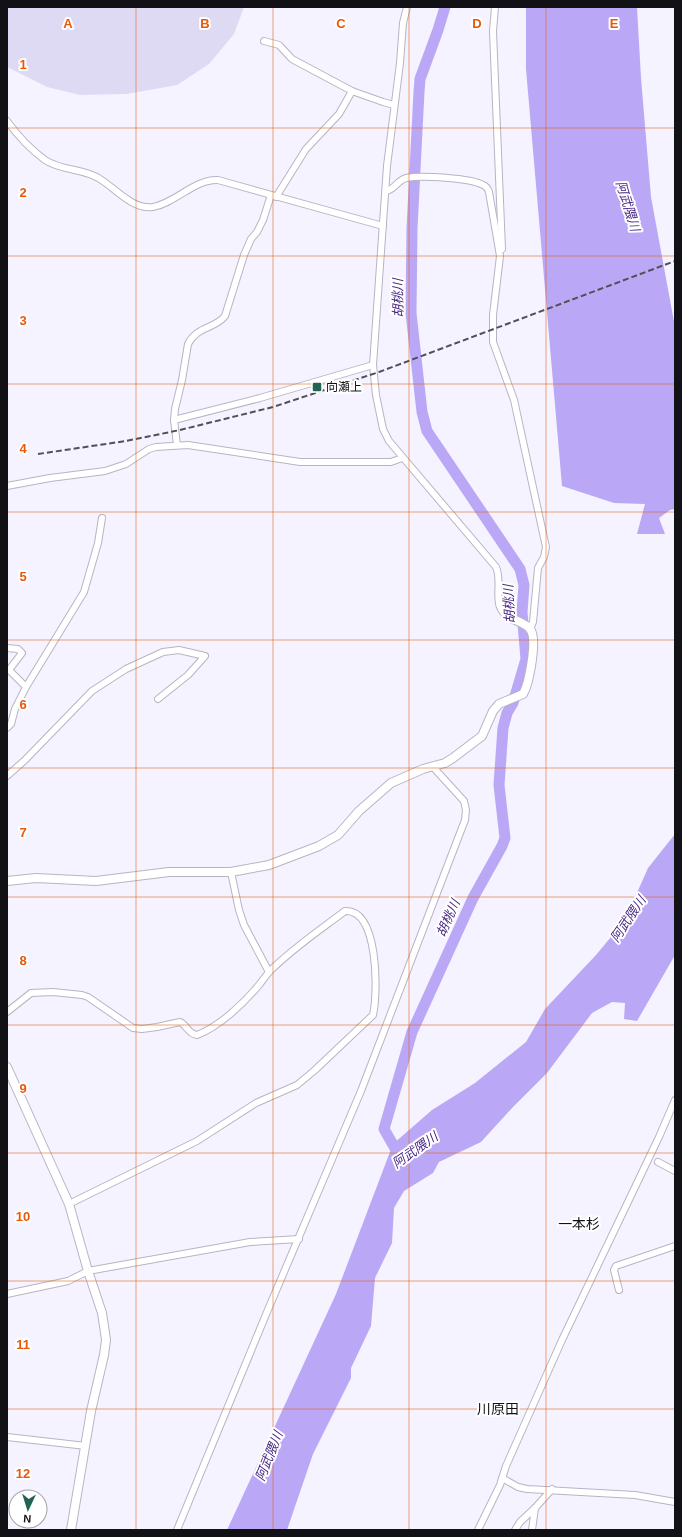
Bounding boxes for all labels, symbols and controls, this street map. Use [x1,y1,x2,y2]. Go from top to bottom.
text: A [63,16,73,31]
text: B [200,16,210,31]
text: C [336,16,346,31]
text: D [472,16,482,31]
text: E [610,16,619,31]
text: 1 [19,57,27,72]
water label: 阿武隈川 [613,179,643,235]
text: 2 [19,185,27,200]
water label: 胡桃川 [390,276,406,318]
text: 3 [19,313,27,328]
place label: 向瀬上 [326,380,362,394]
marker: 向瀬上 [311,381,323,393]
text: 4 [19,441,27,456]
text: 5 [19,569,27,584]
water label: 胡桃川 [500,582,518,624]
text: 6 [19,697,27,712]
text: 7 [19,825,27,840]
water label: 阿武隈川 [607,892,650,945]
water label: 胡桃川 [433,895,464,939]
text: 8 [19,953,27,968]
text: 9 [19,1081,27,1096]
water label: 阿武隈川 [389,1128,442,1171]
text: 10 [16,1209,30,1224]
district label: 一本杉 [558,1216,600,1232]
text: 11 [16,1337,30,1352]
district label: 川原田 [477,1401,519,1417]
water label: 阿武隈川 [252,1427,286,1483]
text: 12 [16,1466,30,1481]
north arrow [8,1489,48,1529]
text: N [23,1513,32,1525]

